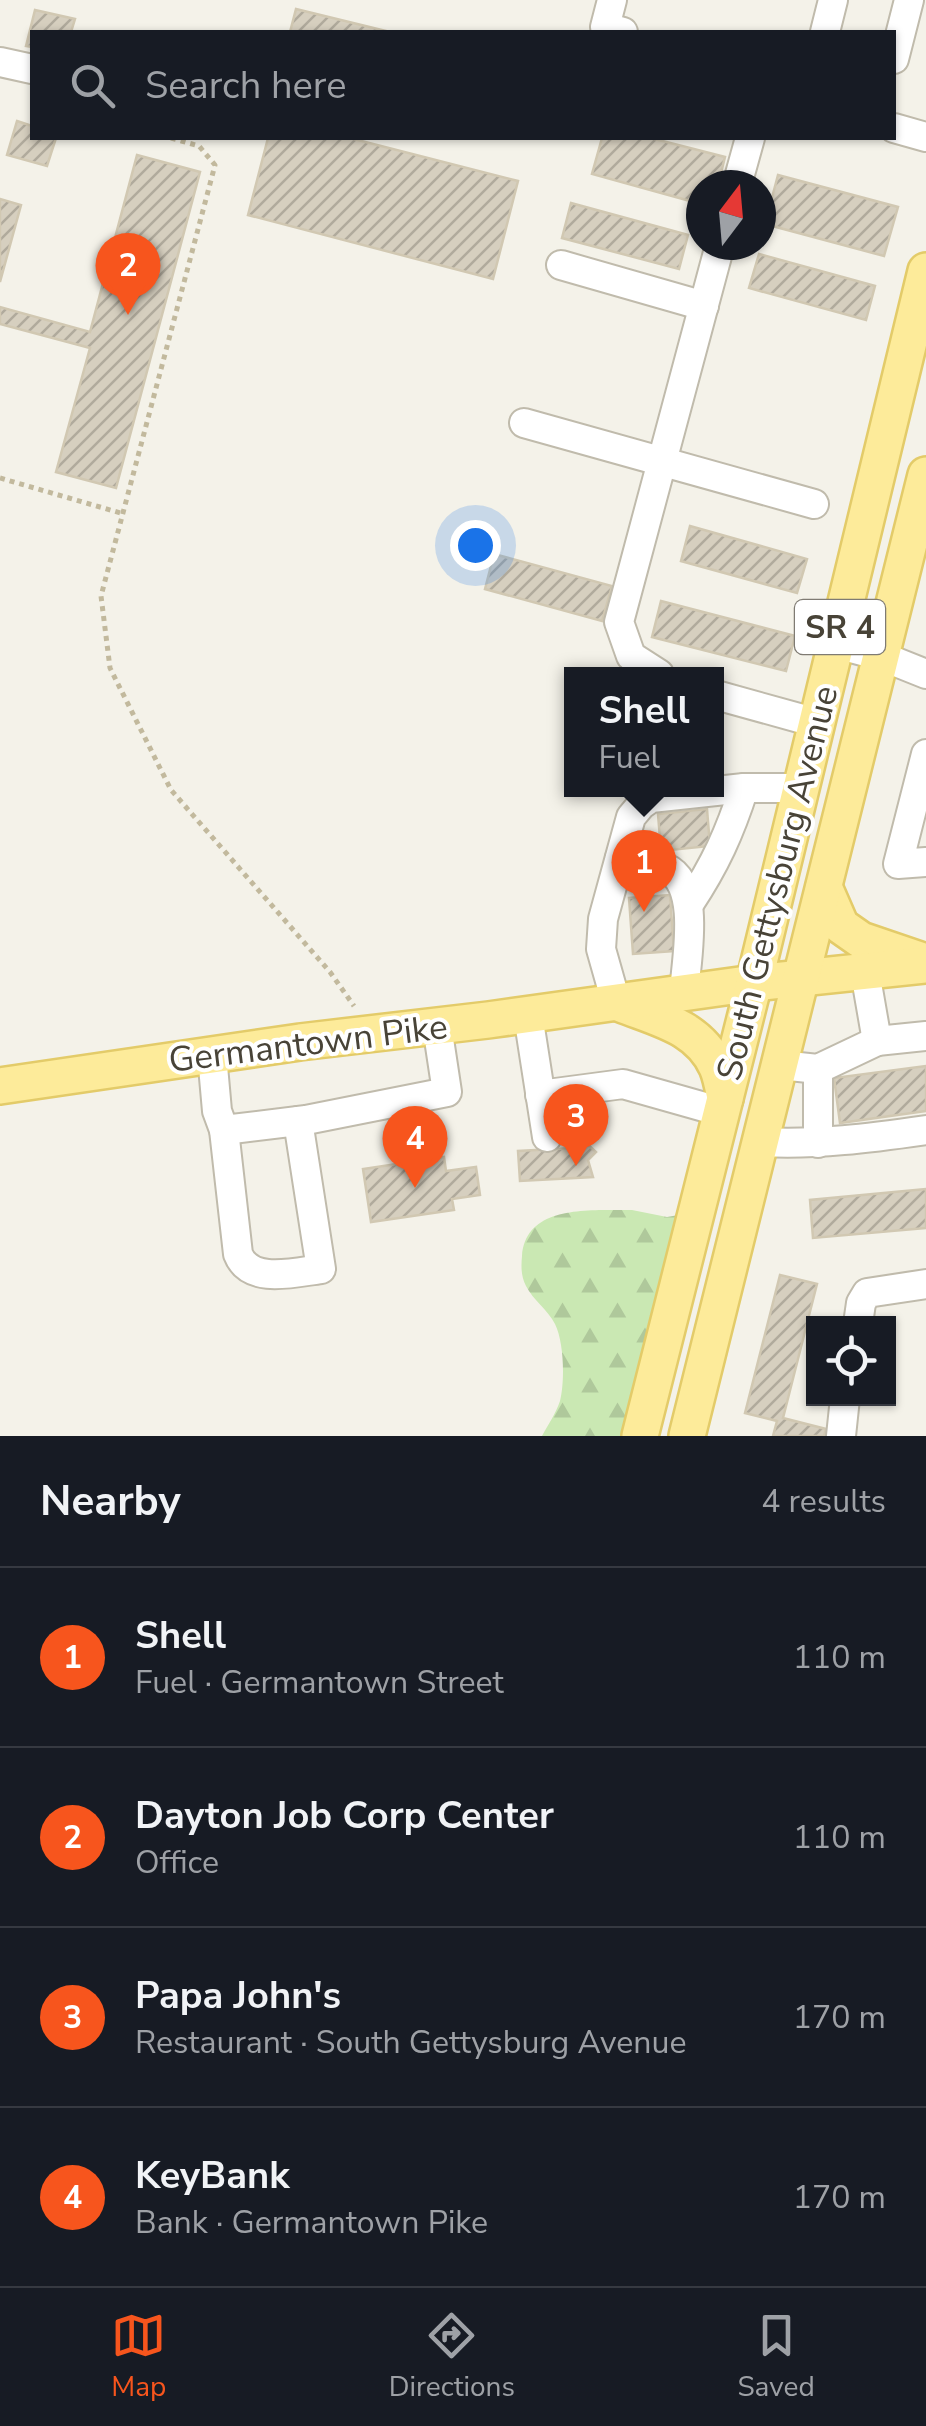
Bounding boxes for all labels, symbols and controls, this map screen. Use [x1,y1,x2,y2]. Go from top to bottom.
search box [30,30,896,140]
icon: search [65,58,120,113]
text: Search here [145,60,346,111]
north arrow [686,170,776,260]
pin: 2 [96,232,160,315]
your location [450,520,501,571]
road number: SR 4 [795,600,885,654]
popup [564,667,724,797]
street label: South Gettysburg Avenue [706,681,849,1086]
text: Shell [598,685,690,736]
text: Fuel [598,736,660,779]
pin: 1 [612,830,676,912]
street label: Germantown Pike [166,1003,450,1084]
pin: 3 [544,1084,608,1166]
pin: 4 [382,1106,448,1188]
map controls [806,1316,896,1406]
button: locate [806,1316,896,1406]
text: Nearby [40,1473,181,1530]
text: 4 results [761,1480,886,1523]
text: Shell [135,1610,226,1661]
text: 1 [63,1636,82,1679]
text: 110 m [793,1636,886,1679]
text: Fuel · Germantown Street [135,1661,504,1704]
text: Dayton Job Corp Center [135,1790,554,1841]
text: 2 [63,1816,82,1859]
text: 110 m [793,1816,886,1859]
text: Office [135,1841,219,1884]
text: Papa John's [135,1970,341,2021]
text: 3 [63,1996,82,2039]
text: 170 m [793,1996,886,2039]
text: Restaurant · South Gettysburg Avenue [135,2021,687,2064]
text: KeyBank [135,2150,290,2201]
text: 4 [63,2176,82,2219]
text: 170 m [793,2176,886,2219]
text: Bank · Germantown Pike [135,2201,488,2244]
tab: Map [111,2308,166,2406]
tab: Directions [389,2308,515,2406]
tab: Saved [737,2308,815,2406]

